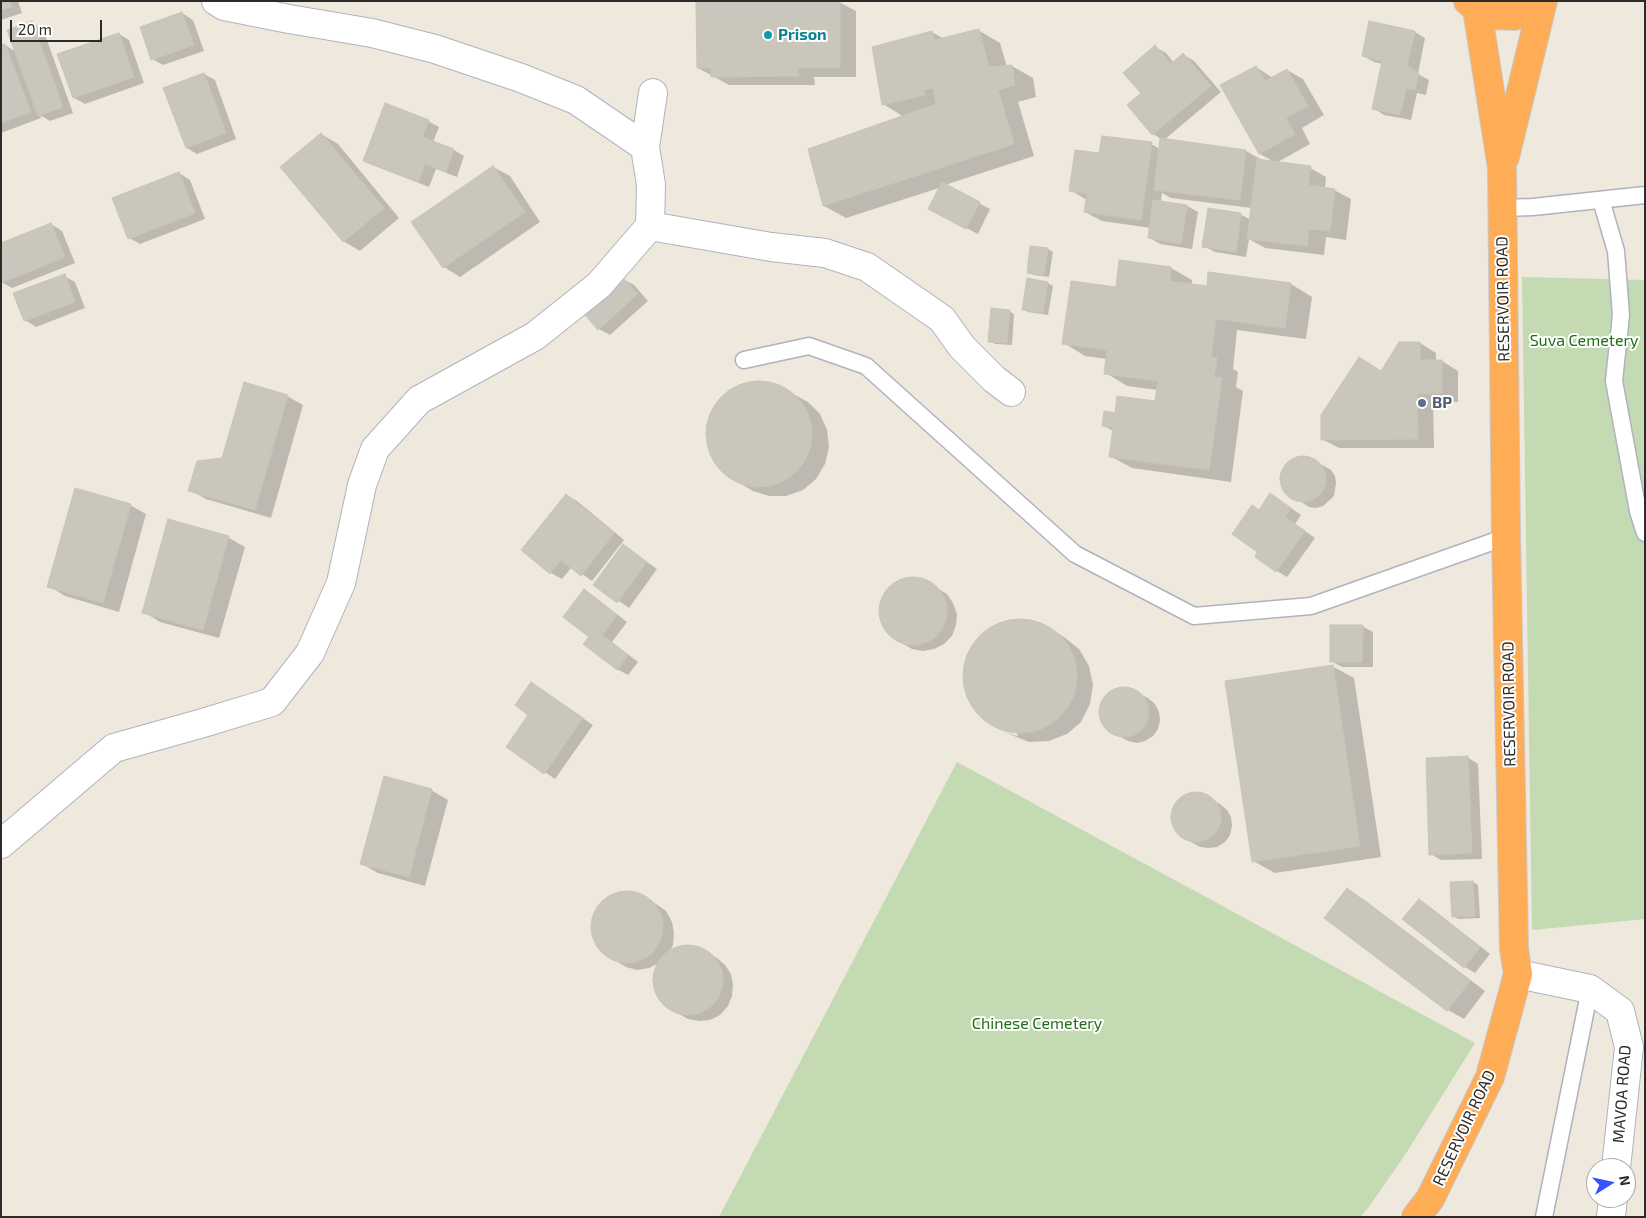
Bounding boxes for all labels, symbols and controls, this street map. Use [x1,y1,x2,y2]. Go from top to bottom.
scale bar [12,10,105,42]
text: 20 m [18,20,52,38]
place label: Prison [778,25,827,45]
marker: Prison [762,29,774,41]
street label: RESERVOIR ROAD [1492,236,1514,362]
park label: Suva Cemetery [1530,331,1638,351]
place label: BP [1432,393,1452,413]
marker: BP [1416,397,1428,409]
street label: RESERVOIR ROAD [1498,641,1520,767]
park label: Chinese Cemetery [972,1014,1102,1034]
street label: MAVOA ROAD [1609,1044,1635,1144]
street label: RESERVOIR ROAD [1429,1067,1499,1189]
north arrow [1586,1158,1636,1208]
text: N [1616,1174,1635,1187]

